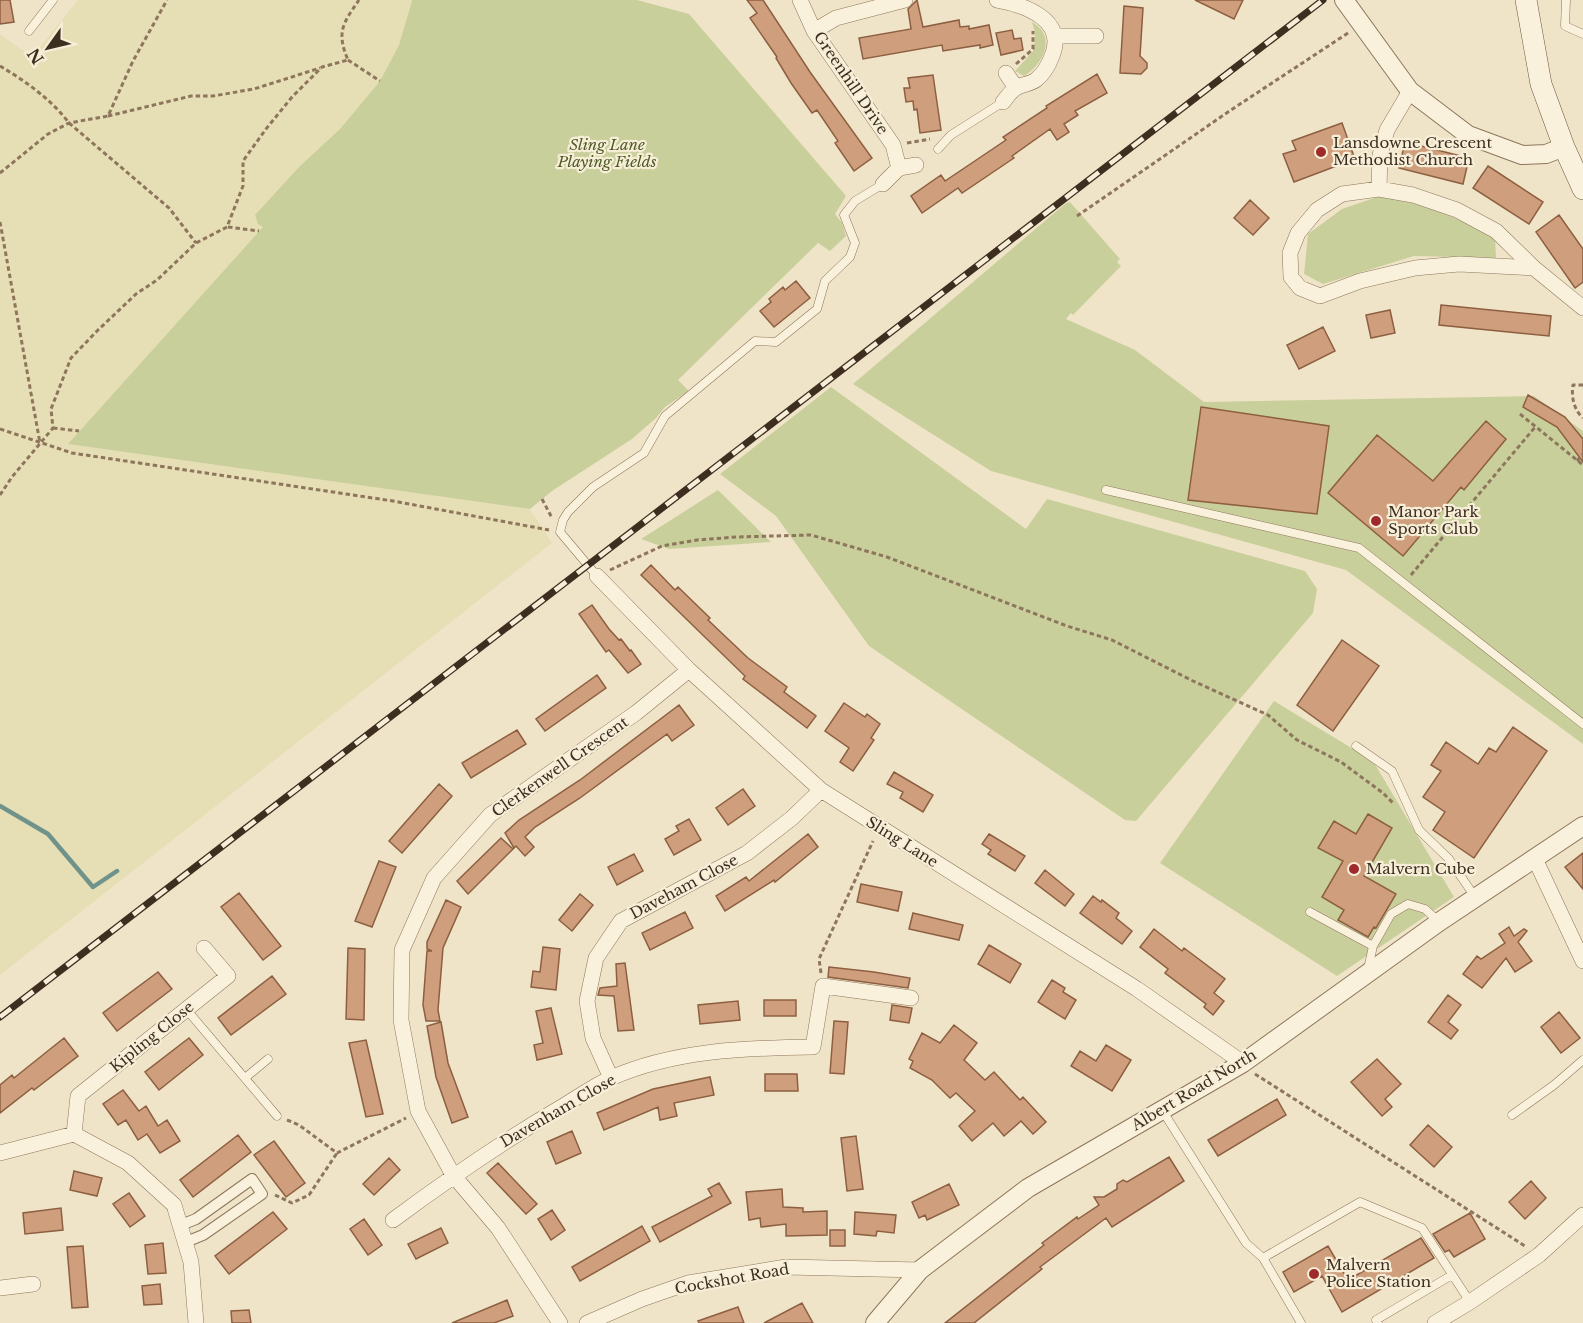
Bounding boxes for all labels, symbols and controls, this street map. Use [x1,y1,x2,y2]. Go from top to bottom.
north arrow [18,18,78,78]
street label: Greenhill Drive [810,28,893,138]
text: N [23,45,48,68]
place label: Lansdowne Crescent Methodist Church [1333,133,1492,169]
park label: Sling Lane Playing Fields [557,135,657,171]
marker: Lansdowne Crescent Methodist Church [1314,145,1328,159]
place label: Manor Park Sports Club [1388,502,1479,538]
marker: Manor Park Sports Club [1369,514,1383,528]
street label: Clerkenwell Crescent [488,712,632,821]
street label: Sling Lane [863,812,942,871]
street label: Daveham Close [626,850,741,923]
place label: Malvern Cube [1366,859,1475,878]
marker: Malvern Cube [1347,862,1361,876]
street label: Kipling Close [106,997,198,1076]
street label: Albert Road North [1127,1045,1260,1135]
street label: Davenham Close [497,1070,619,1151]
place label: Malvern Police Station [1326,1255,1431,1291]
street label: Cockshot Road [673,1259,791,1298]
marker: Malvern Police Station [1307,1267,1321,1281]

